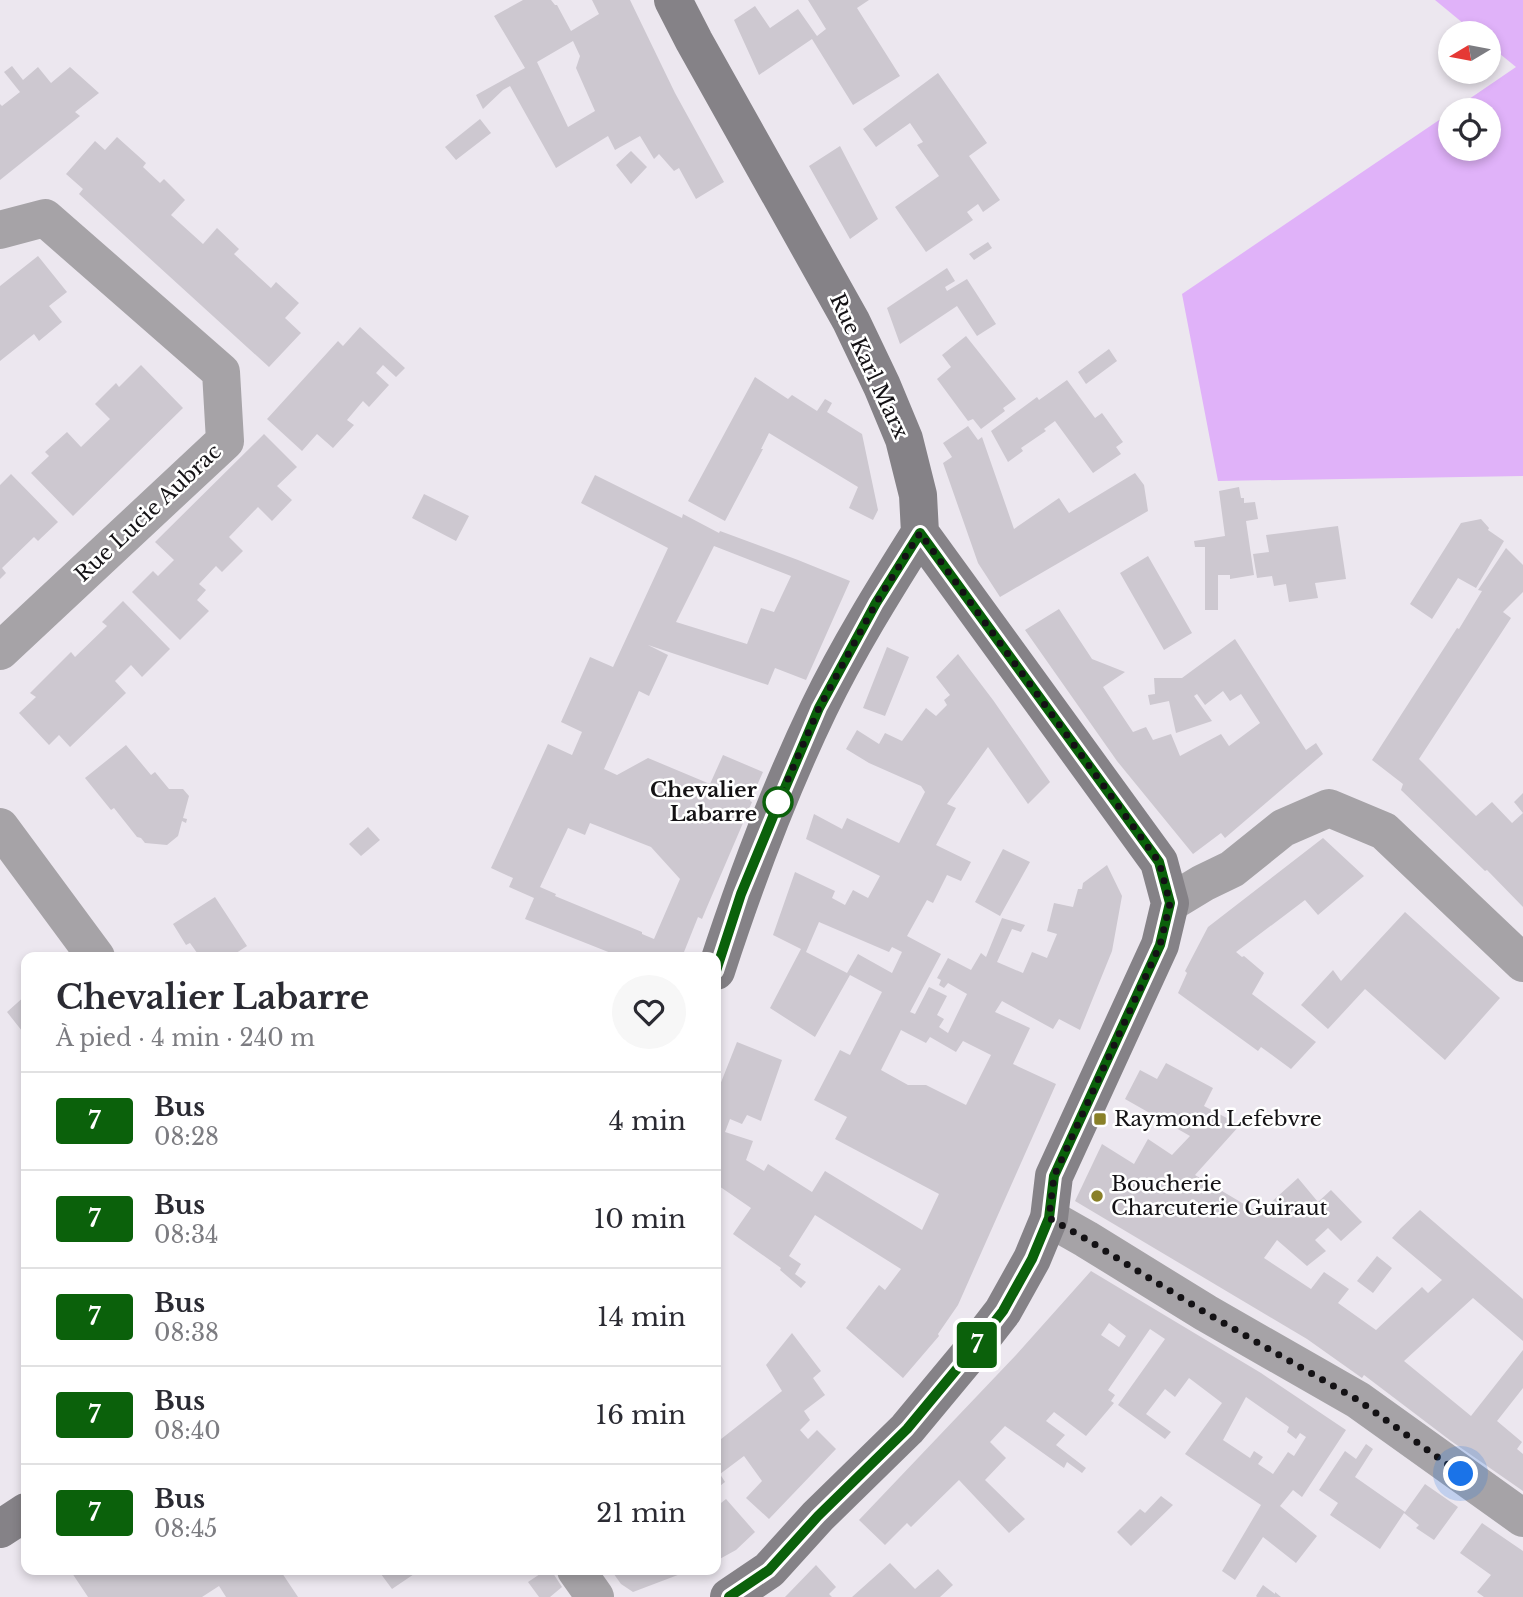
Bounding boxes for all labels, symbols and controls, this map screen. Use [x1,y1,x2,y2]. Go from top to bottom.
north arrow [1438,21,1502,84]
map controls [1438,21,1501,161]
button: locate [1438,98,1501,161]
street label: Rue Karl Marx [824,289,914,443]
street label: Rue Lucie Aubrac [70,439,226,587]
place label: Chevalier Labarre [650,777,758,827]
marker: Chevalier Labarre [763,787,793,817]
button: heart [612,975,686,1049]
text: Chevalier Labarre [56,977,369,1018]
text: À pied · 4 min · 240 m [56,1024,315,1052]
text: Bus [154,1091,205,1123]
text: 4 min [609,1105,686,1137]
text: 7 [88,1106,101,1135]
place label: Raymond Lefebvre [1114,1106,1322,1132]
marker: Raymond Lefebvre [1092,1111,1108,1127]
text: 08:28 [154,1123,219,1151]
place label: Boucherie Charcuterie Guiraut [1111,1171,1327,1221]
marker: Boucherie Charcuterie Guiraut [1089,1188,1105,1204]
text: Bus [154,1189,205,1221]
text: 10 min [594,1203,686,1235]
text: 7 [88,1204,101,1233]
text: 08:34 [154,1221,219,1249]
text: Bus [154,1287,205,1319]
text: 14 min [597,1301,686,1333]
text: 7 [88,1302,101,1331]
text: 08:38 [154,1319,219,1347]
line badge: 7 [954,1322,1000,1368]
text: 7 [971,1330,983,1359]
text: Bus [154,1385,205,1417]
text: 16 min [596,1399,686,1431]
text: 7 [88,1400,101,1429]
text: 08:40 [154,1417,221,1445]
your location [1443,1456,1478,1491]
text: Bus [154,1483,205,1515]
text: 21 min [596,1497,686,1529]
text: 7 [88,1498,101,1527]
text: 08:45 [154,1515,217,1543]

